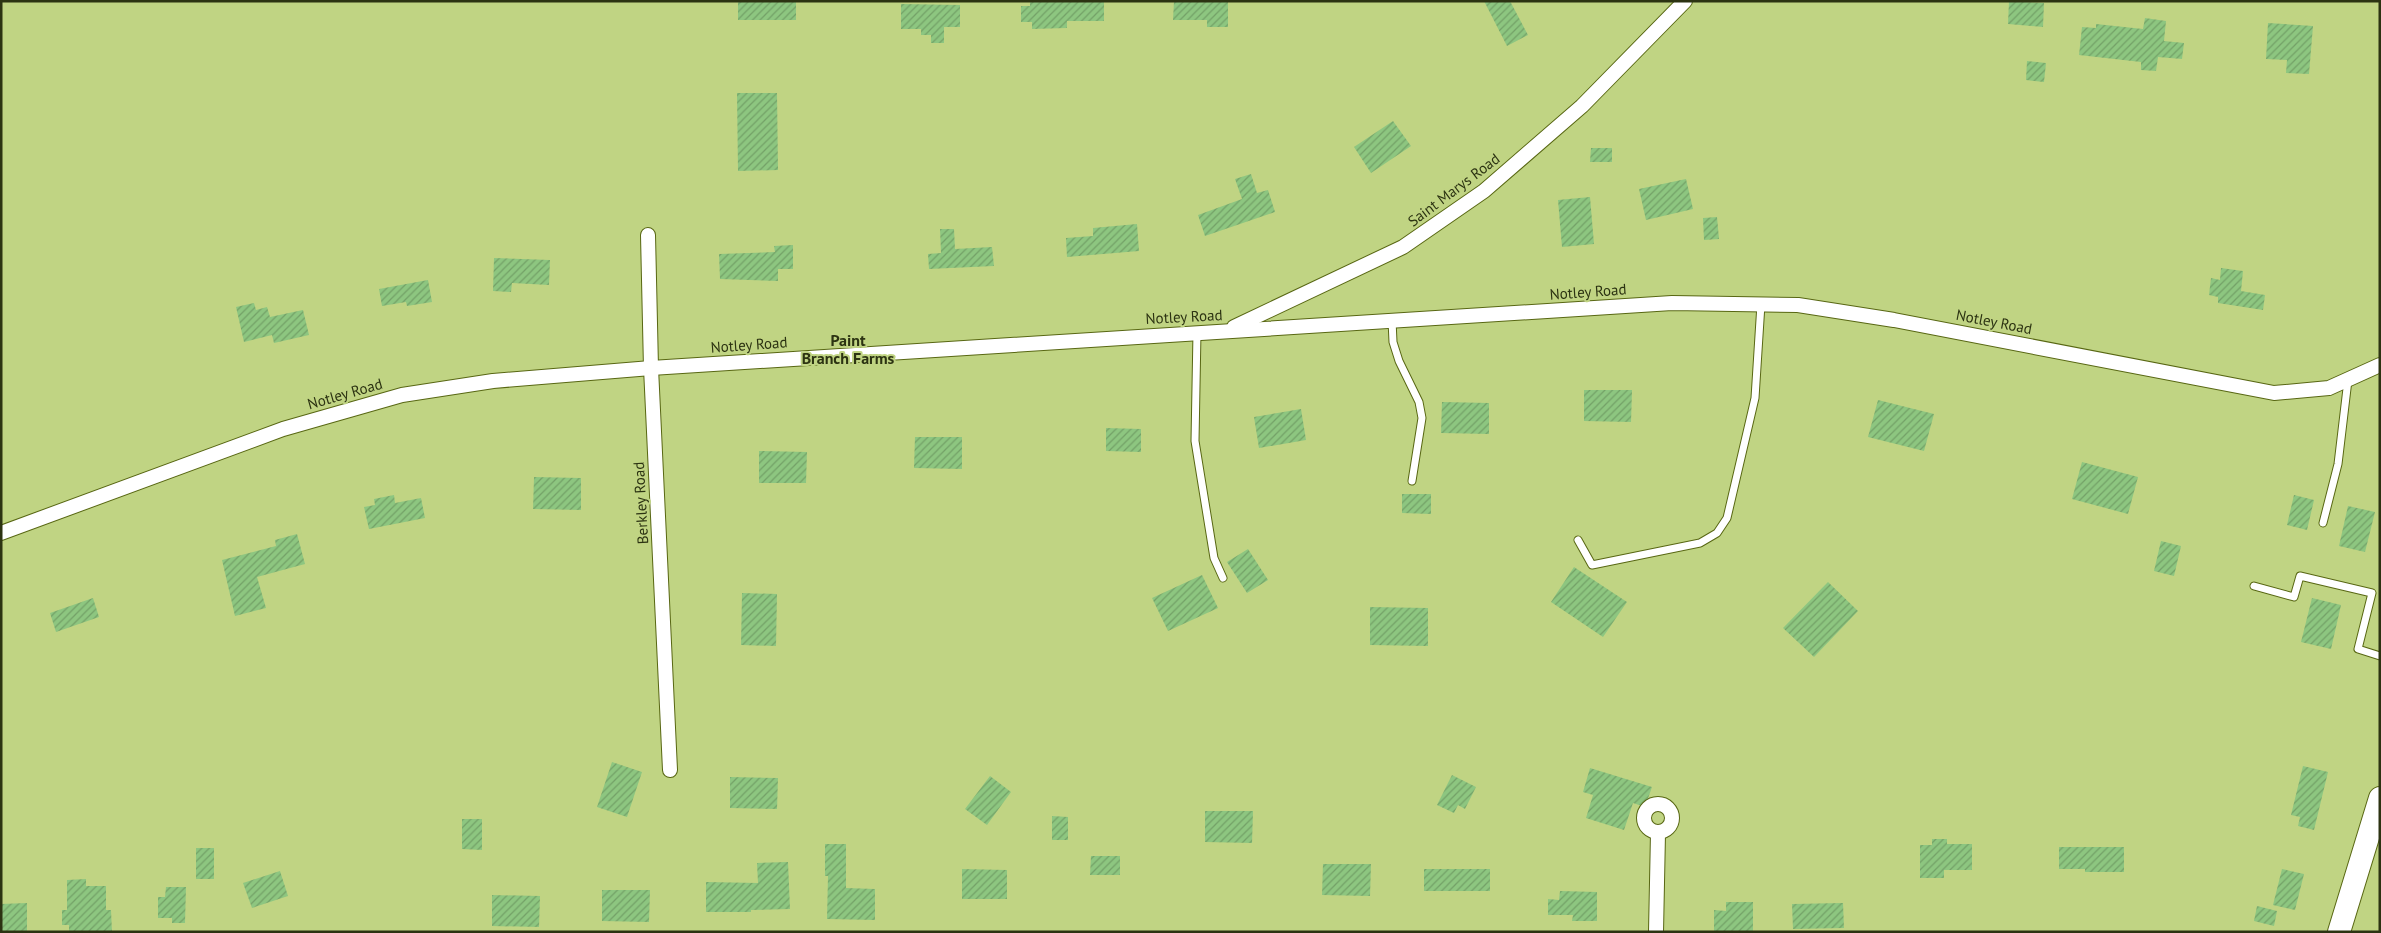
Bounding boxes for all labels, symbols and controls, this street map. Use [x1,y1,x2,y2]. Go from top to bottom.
street label: Saint Marys Road [1404,149,1503,230]
street label: Notley Road [1549,279,1627,304]
street label: Notley Road [1145,305,1223,328]
street label: Notley Road [1954,305,2034,338]
district label: Paint Branch Farms [802,330,895,368]
street label: Notley Road [710,332,788,357]
street label: Notley Road [305,374,385,413]
street label: Berkley Road [629,461,652,545]

